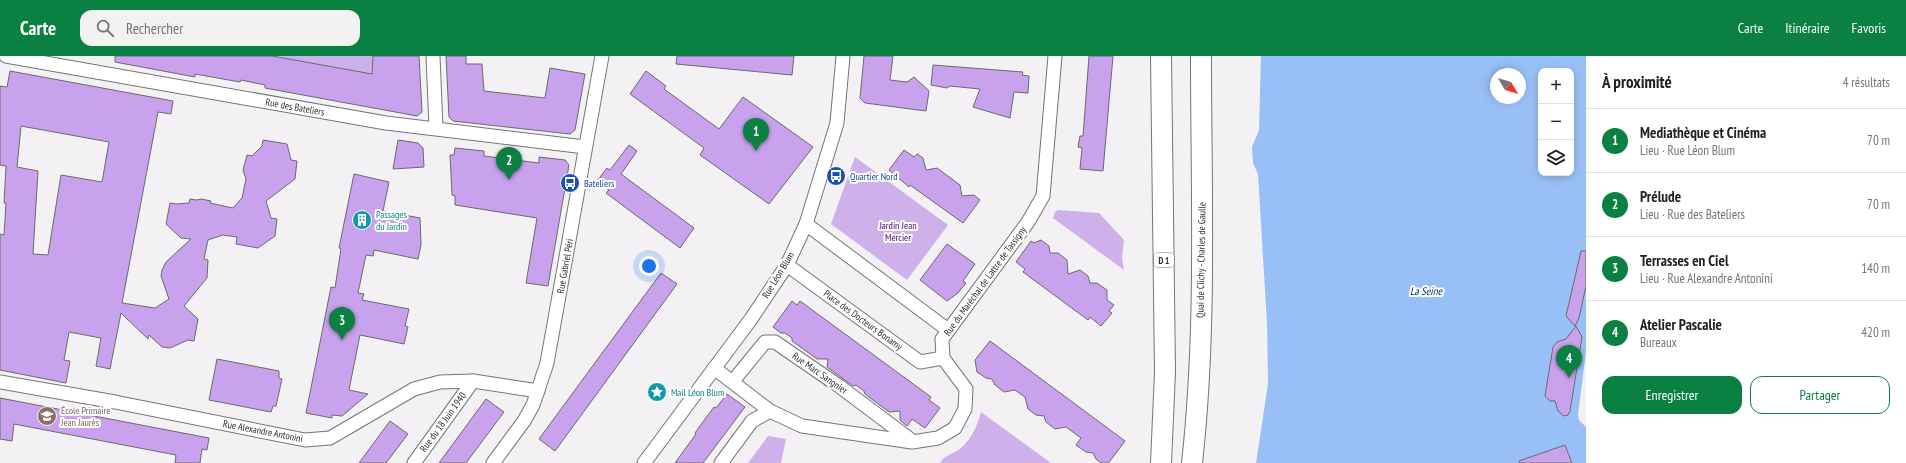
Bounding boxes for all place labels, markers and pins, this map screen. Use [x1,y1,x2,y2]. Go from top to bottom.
pin: 1 [743,118,769,151]
pin: 2 [496,147,522,180]
bus stop icon: Quartier Nord [825,165,847,187]
place label: Quartier Nord [850,170,898,183]
bus stop icon: Bateliers [559,172,581,194]
place label: Bateliers [584,177,615,190]
place label: Passages du Jardin [376,208,407,233]
building icon: Passages du Jardin [351,209,373,231]
pin: 3 [329,307,355,340]
pin: 4 [1556,345,1582,378]
place icon: Mail Léon Blum [646,381,668,403]
place label: Mail Léon Blum [671,386,724,399]
place label: École Primaire Jean Jaurès [60,404,110,429]
school or university icon: École Primaire Jean Jaurès [36,405,58,427]

